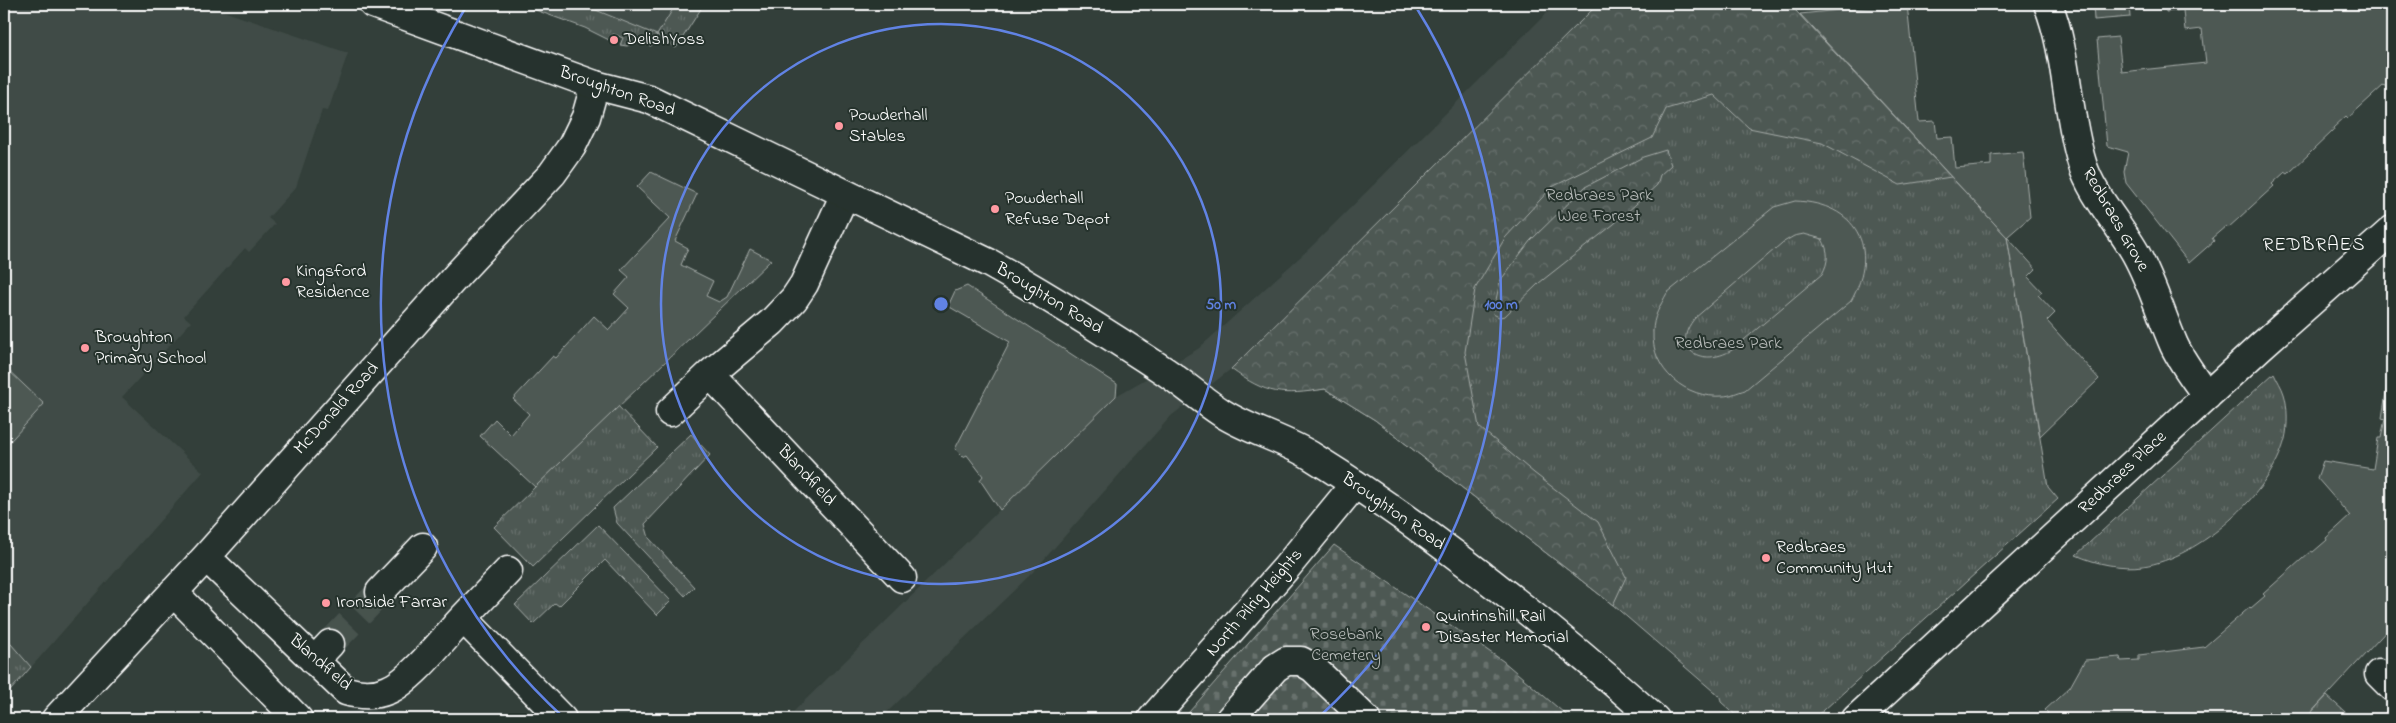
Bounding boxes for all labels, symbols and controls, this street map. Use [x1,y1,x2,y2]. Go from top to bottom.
place label: DelishYoss [623,27,705,53]
marker: DelishYoss [608,34,620,46]
street label: Broughton Road [554,60,679,125]
place label: Powderhall Stables [849,103,927,150]
marker: Powderhall Stables [833,120,845,132]
street label: Redbraes Grove [2075,163,2156,278]
park label: Redbraes Park Wee Forest [1545,183,1653,230]
place label: Powderhall Refuse Depot [1005,186,1110,233]
marker: Powderhall Refuse Depot [989,203,1001,215]
district label: REDBRAES [2263,232,2365,259]
street label: Broughton Road [989,256,1108,342]
place label: Kingsford Residence [296,259,370,306]
marker: Kingsford Residence [280,276,292,288]
text: 50 m [1206,294,1237,316]
text: 100 m [1484,294,1518,316]
centre of rings [932,295,950,313]
place label: Broughton Primary School [94,325,206,372]
park label: Redbraes Park [1674,331,1782,357]
marker: Broughton Primary School [79,342,91,354]
street label: McDonald Road [288,357,386,461]
street label: Redbraes Place [2073,424,2174,521]
street label: Blandfield [770,439,841,513]
street label: Broughton Road [1335,466,1450,558]
place label: Redbraes Community Hut [1776,535,1893,582]
street label: North Pilrig Heights [1201,543,1310,664]
marker: Redbraes Community Hut [1760,552,1772,564]
place label: Ironside Farrar [336,590,447,616]
marker: Ironside Farrar [320,597,332,609]
place label: Quintinshill Rail Disaster Memorial [1435,604,1569,651]
marker: Quintinshill Rail Disaster Memorial [1420,621,1432,633]
park label: Rosebank Cemetery [1310,622,1382,669]
street label: Blandfield [282,628,357,698]

